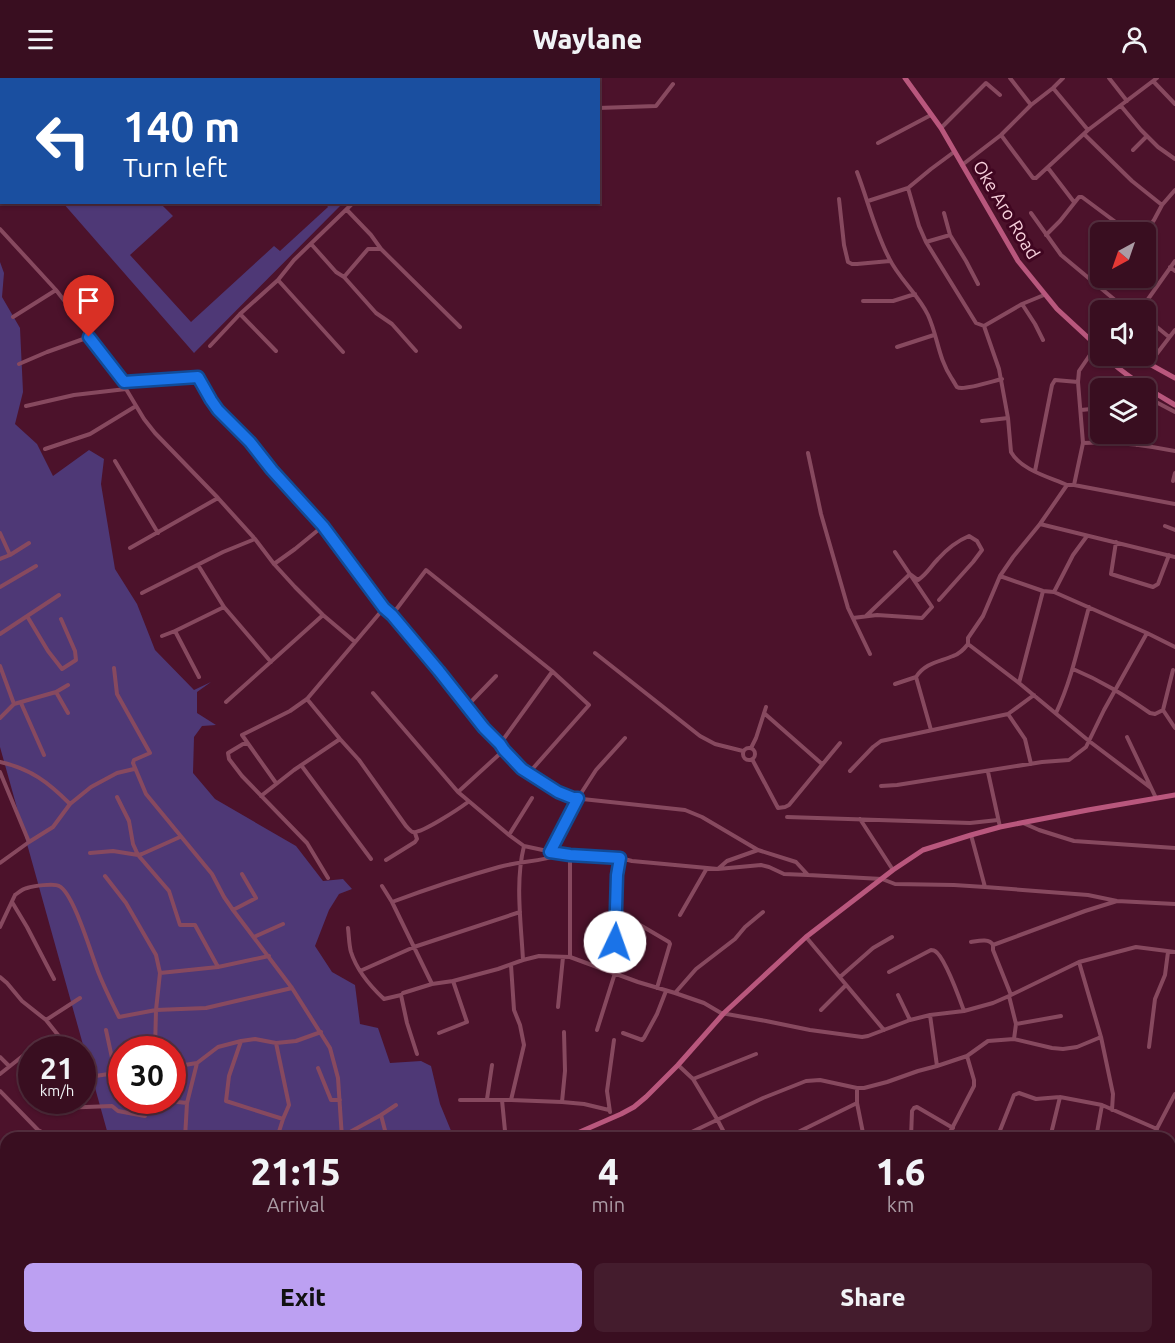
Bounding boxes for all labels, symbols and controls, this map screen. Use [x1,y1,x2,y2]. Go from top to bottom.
icon: menu [24,23,57,56]
icon: person [1118,23,1151,56]
text: Waylane [533,24,642,54]
icon: left [24,102,102,180]
text: 140 m [123,103,240,150]
text: Turn left [123,152,227,182]
street label: Oke Aro Road [970,157,1044,262]
north arrow [1090,222,1156,288]
map controls [1090,222,1156,444]
pin [63,275,114,337]
icon: arrive [72,284,105,317]
button: sound [1090,300,1156,366]
button: layers [1090,378,1156,444]
position arrow [583,910,647,974]
speed limit sign: 30 [108,1036,186,1114]
text: 21 [40,1051,74,1085]
text: km/h [40,1082,74,1099]
text: 21:15 [251,1151,341,1192]
text: 4 [598,1151,618,1192]
text: 1.6 [876,1151,925,1192]
text: Arrival [267,1193,325,1216]
text: min [592,1193,625,1216]
text: km [887,1193,914,1216]
button: Exit [24,1263,582,1332]
button: Share [594,1263,1152,1332]

